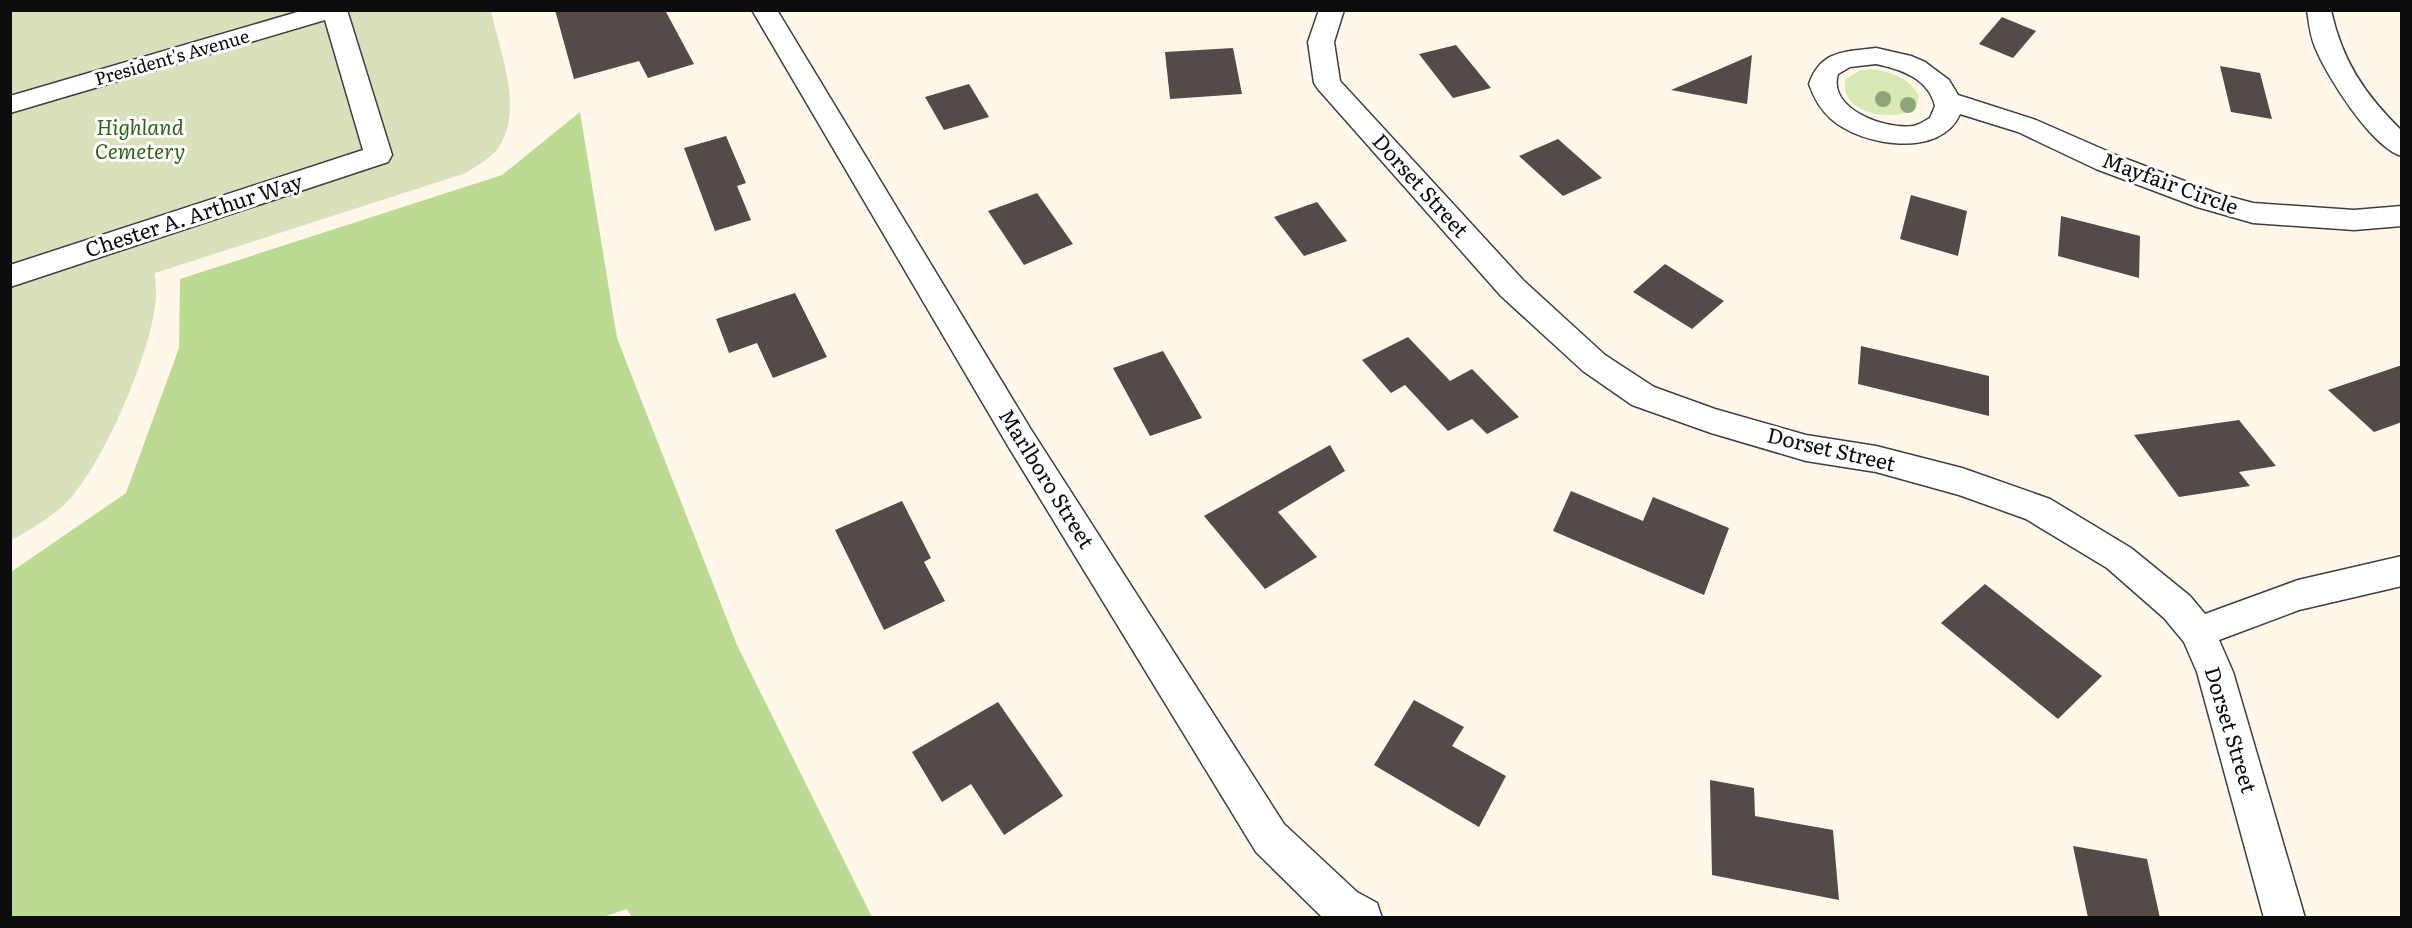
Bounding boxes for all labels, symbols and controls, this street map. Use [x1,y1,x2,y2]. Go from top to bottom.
street label: President's Avenue [91,22,252,92]
park label: Highland Cemetery [95,110,185,165]
street label: Dorset Street [1367,125,1478,244]
street label: Mayfair Circle [2098,143,2243,221]
street label: Chester A. Arthur Way [80,164,307,263]
street label: Marlboro Street [993,402,1104,554]
street label: Dorset Street [1764,418,1899,478]
street label: Dorset Street [2198,662,2267,797]

